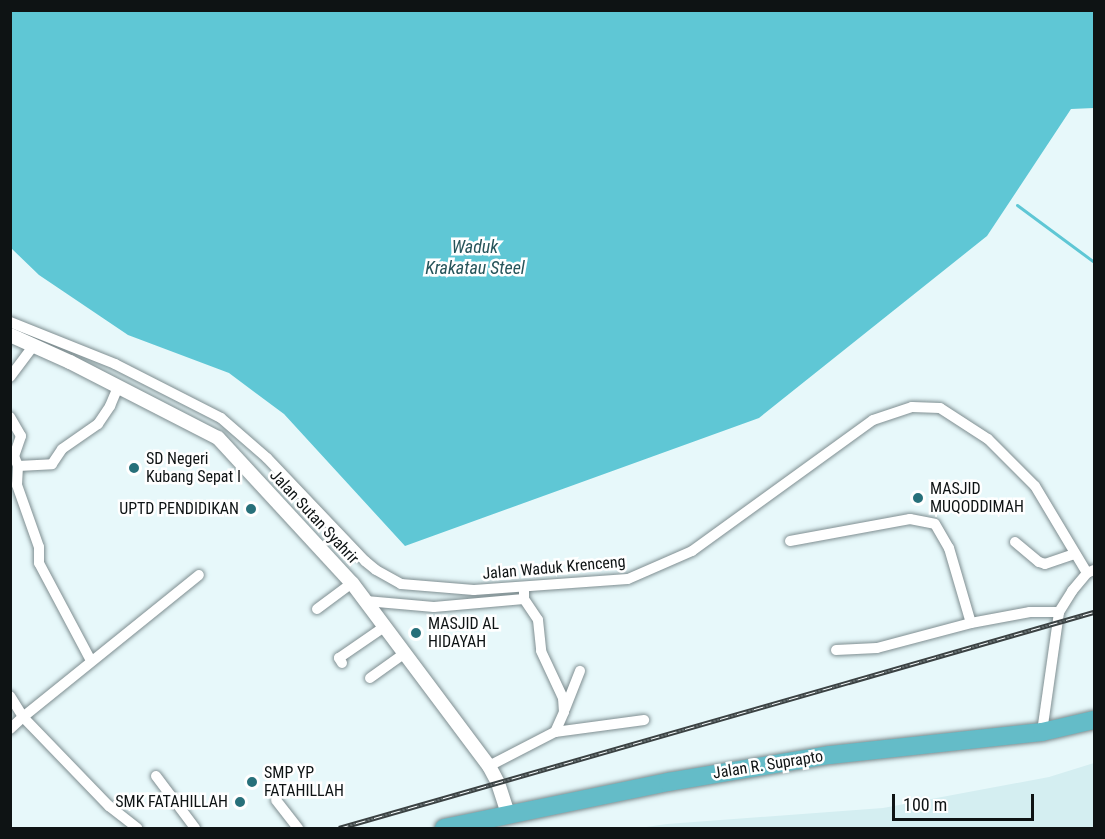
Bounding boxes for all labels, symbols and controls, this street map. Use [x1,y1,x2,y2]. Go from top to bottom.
water label: Waduk Krakatau Steel [425,237,525,280]
place label: SD Negeri Kubang Sepat I [146,449,241,487]
marker: SD Negeri Kubang Sepat I [127,461,141,475]
street label: Jalan Sutan Syahrir [265,466,363,568]
place label: MASJID MUQODDIMAH [930,479,1024,517]
marker: MASJID MUQODDIMAH [911,491,925,505]
place label: UPTD PENDIDIKAN [119,499,239,519]
marker: UPTD PENDIDIKAN [244,502,258,516]
street label: Jalan Waduk Krenceng [482,552,626,584]
place label: MASJID AL HIDAYAH [428,614,499,652]
marker: MASJID AL HIDAYAH [409,626,423,640]
street label: Jalan R. Suprapto [712,747,824,783]
place label: SMP YP FATAHILLAH [264,763,344,801]
marker: SMP YP FATAHILLAH [245,775,259,789]
scale bar [895,782,1038,820]
place label: SMK FATAHILLAH [115,792,228,812]
text: 100 m [903,794,947,815]
marker: SMK FATAHILLAH [233,795,247,809]

